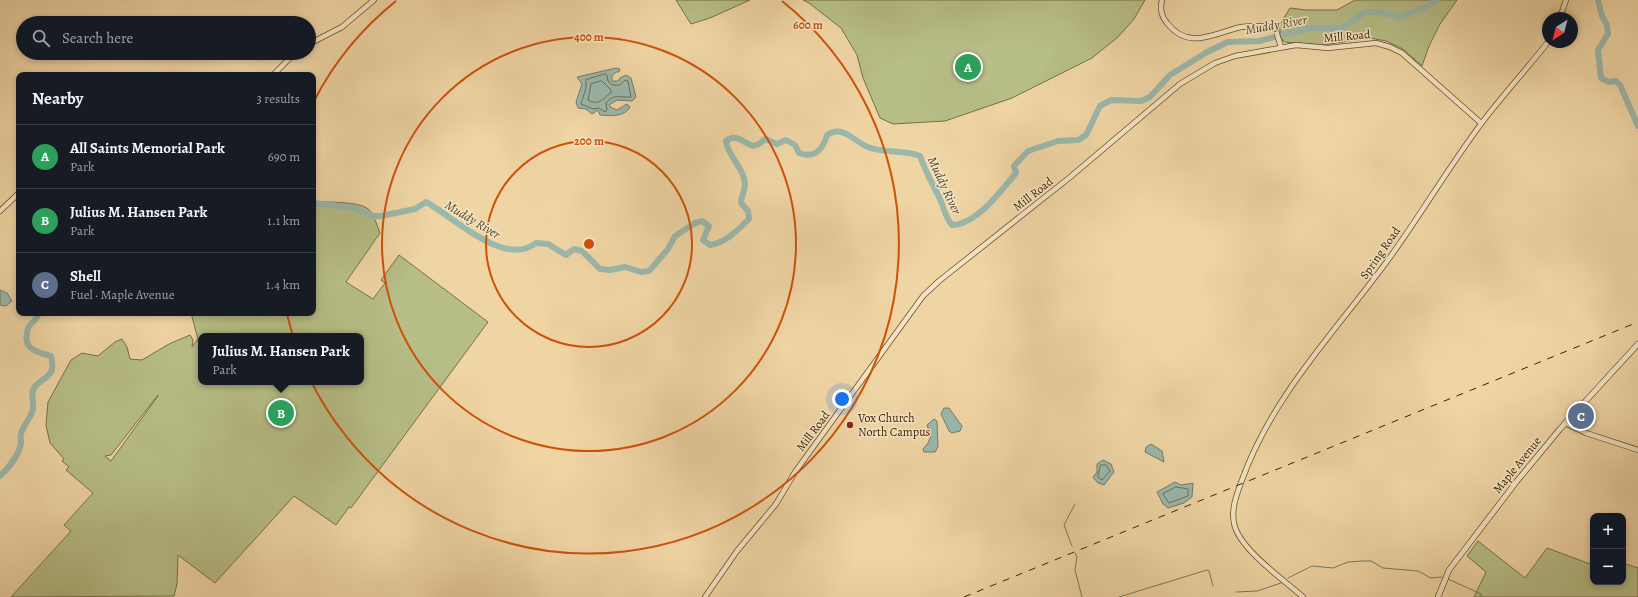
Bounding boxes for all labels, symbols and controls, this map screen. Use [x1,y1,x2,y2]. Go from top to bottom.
water label: Muddy River [1244,11,1309,38]
north arrow [1542,12,1578,48]
search box [16,16,316,60]
text: 600 m [793,17,823,33]
street label: Mill Road [1323,26,1371,46]
icon: search [30,27,52,49]
text: Search here [62,28,133,48]
text: 400 m [574,29,604,45]
pin: A [955,52,981,82]
text: Nearby [32,87,83,110]
text: 3 results [256,90,300,107]
text: 200 m [574,133,604,149]
text: All Saints Memorial Park [70,138,225,158]
text: A [41,148,49,165]
text: 690 m [268,148,300,165]
water label: Muddy River [924,154,966,217]
text: Park [70,158,94,175]
street label: Mill Road [1010,173,1057,215]
water label: Muddy River [442,196,504,243]
text: Julius M. Hansen Park [70,202,207,222]
text: B [41,212,49,229]
text: 1.1 km [267,212,300,229]
text: Park [70,222,94,239]
street label: Spring Road [1356,223,1404,282]
centre of rings [582,237,596,251]
text: Shell [70,266,101,286]
text: C [41,276,49,293]
text: 1.4 km [266,276,300,293]
text: Fuel · Maple Avenue [70,286,175,303]
popup [198,333,364,385]
text: Julius M. Hansen Park [212,341,350,361]
text: Park [212,361,237,378]
your location [832,389,852,409]
pin: B [268,398,294,428]
pin: C [1568,401,1594,431]
street label: Mill Road [793,407,834,454]
place label: Vox Church North Campus [857,410,931,440]
marker: Vox Church North Campus [845,420,855,430]
street label: Maple Avenue [1489,433,1545,497]
map controls [1590,513,1626,585]
button: + [1590,513,1626,549]
button: − [1590,549,1626,585]

